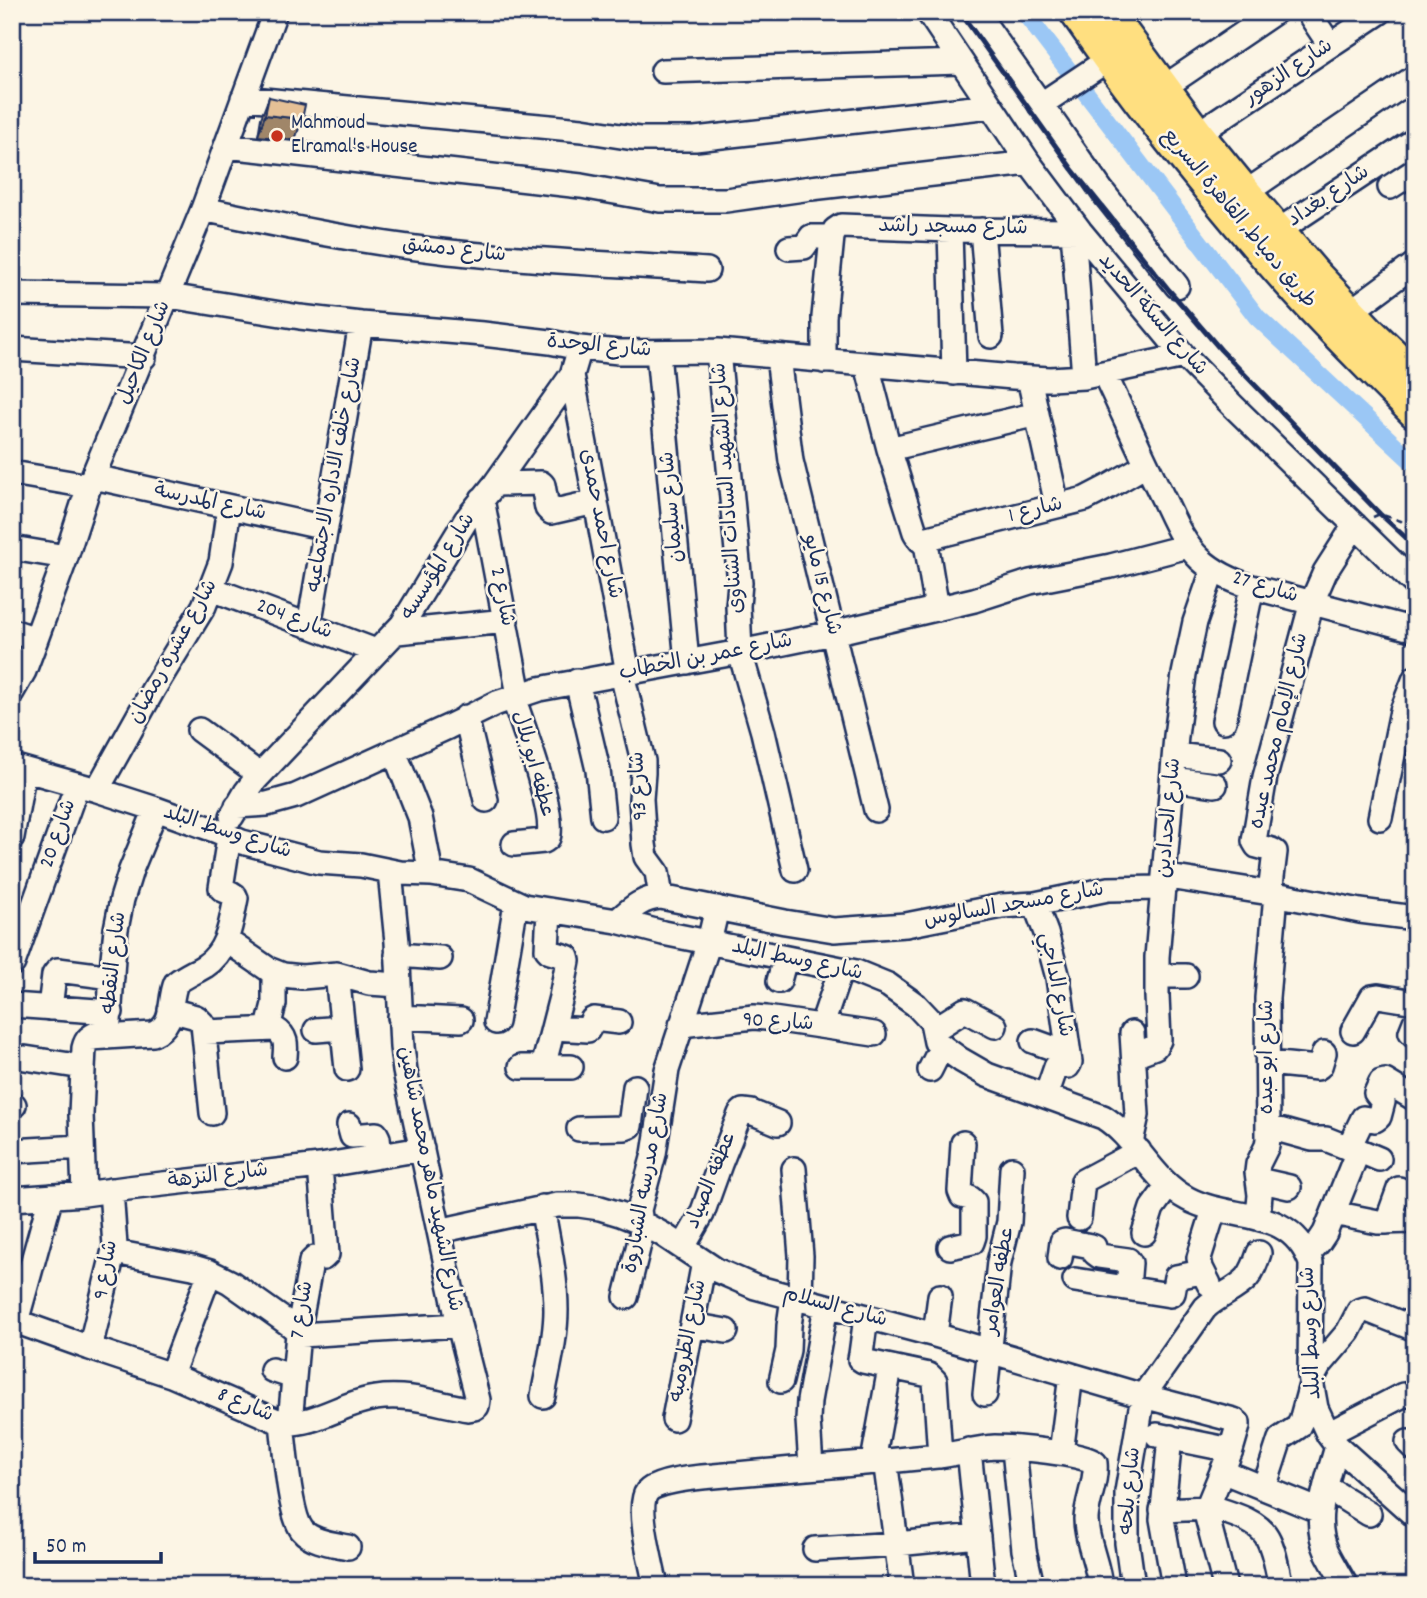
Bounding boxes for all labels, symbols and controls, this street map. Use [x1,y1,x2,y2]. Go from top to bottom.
street label: شارع الزهور [1238,32,1340,114]
place label: Mahmoud Elramal's House [291,109,417,163]
street label: طريق دمياط, القاهرة السريع [1153,122,1323,316]
marker: Mahmoud Elramal's House [269,128,285,144]
street label: شارع بغداد [1282,158,1376,236]
street label: شارع مسجد راشد [878,212,1028,244]
street label: شارع دمشق [400,231,508,271]
street label: شارع السكة الحديد [1090,247,1214,383]
street label: شارع الكاحيل [110,296,180,410]
street label: شارع الوحدة [545,327,653,367]
street label: شارع خلف الاداره الاجتماعيه [299,355,371,595]
street label: شارع الشهيد السادات الشناوى [705,361,753,615]
street label: شارع احمد حمدى [571,446,629,602]
street label: شارع سليمان [653,450,693,564]
street label: شارع المدرسة [151,476,269,530]
street label: شارع 1 [1006,490,1066,532]
street label: شارع المؤسسه [394,508,484,626]
street label: شارع 15 مايو [793,529,848,639]
street label: شارع 27 [1228,564,1302,612]
street label: شارع 2 [481,565,521,629]
street label: شارع عشره رمضان [122,574,226,730]
street label: شارع 204 [251,592,337,648]
street label: شارع عمر بن الخطاب [617,626,795,690]
street label: شارع الإمام محمد عبده [1243,630,1317,832]
street label: عطفه ابو بلال [503,708,561,820]
street label: شارع 93 [623,751,657,821]
street label: شارع الحدادين [1150,757,1190,879]
street label: شارع 20 [33,796,85,872]
street label: شارع وسط البلد [159,798,295,868]
street label: شارع مسجد السالوس [922,875,1106,937]
street label: شارع النقطه [95,910,135,1016]
street label: شارع الداجي [1029,930,1080,1040]
street label: شارع وسط البلد [729,932,865,990]
street label: شارع ابو عبده [1253,1000,1283,1114]
street label: شارع 90 [741,1006,815,1040]
street label: شارع الشهيد ماهر محمد شاهين [389,1044,469,1314]
street label: شارع مدرسه الشباروة [616,1090,678,1276]
street label: عطفه الصياد [679,1128,745,1234]
street label: شارع النزهة [166,1156,270,1198]
street label: عطفه العوامر [976,1225,1023,1339]
street label: شارع 9 [87,1238,127,1302]
street label: شارع وسط البلد [1294,1266,1330,1400]
street label: شارع الطرومبه [662,1277,716,1405]
street label: شارع 7 [284,1279,322,1341]
street label: شارع السلام [780,1280,890,1336]
street label: شارع 8 [212,1381,278,1431]
street label: شارع بلحه [1112,1446,1150,1536]
scale bar [35,1521,161,1565]
text: 50 m [46,1533,86,1563]

